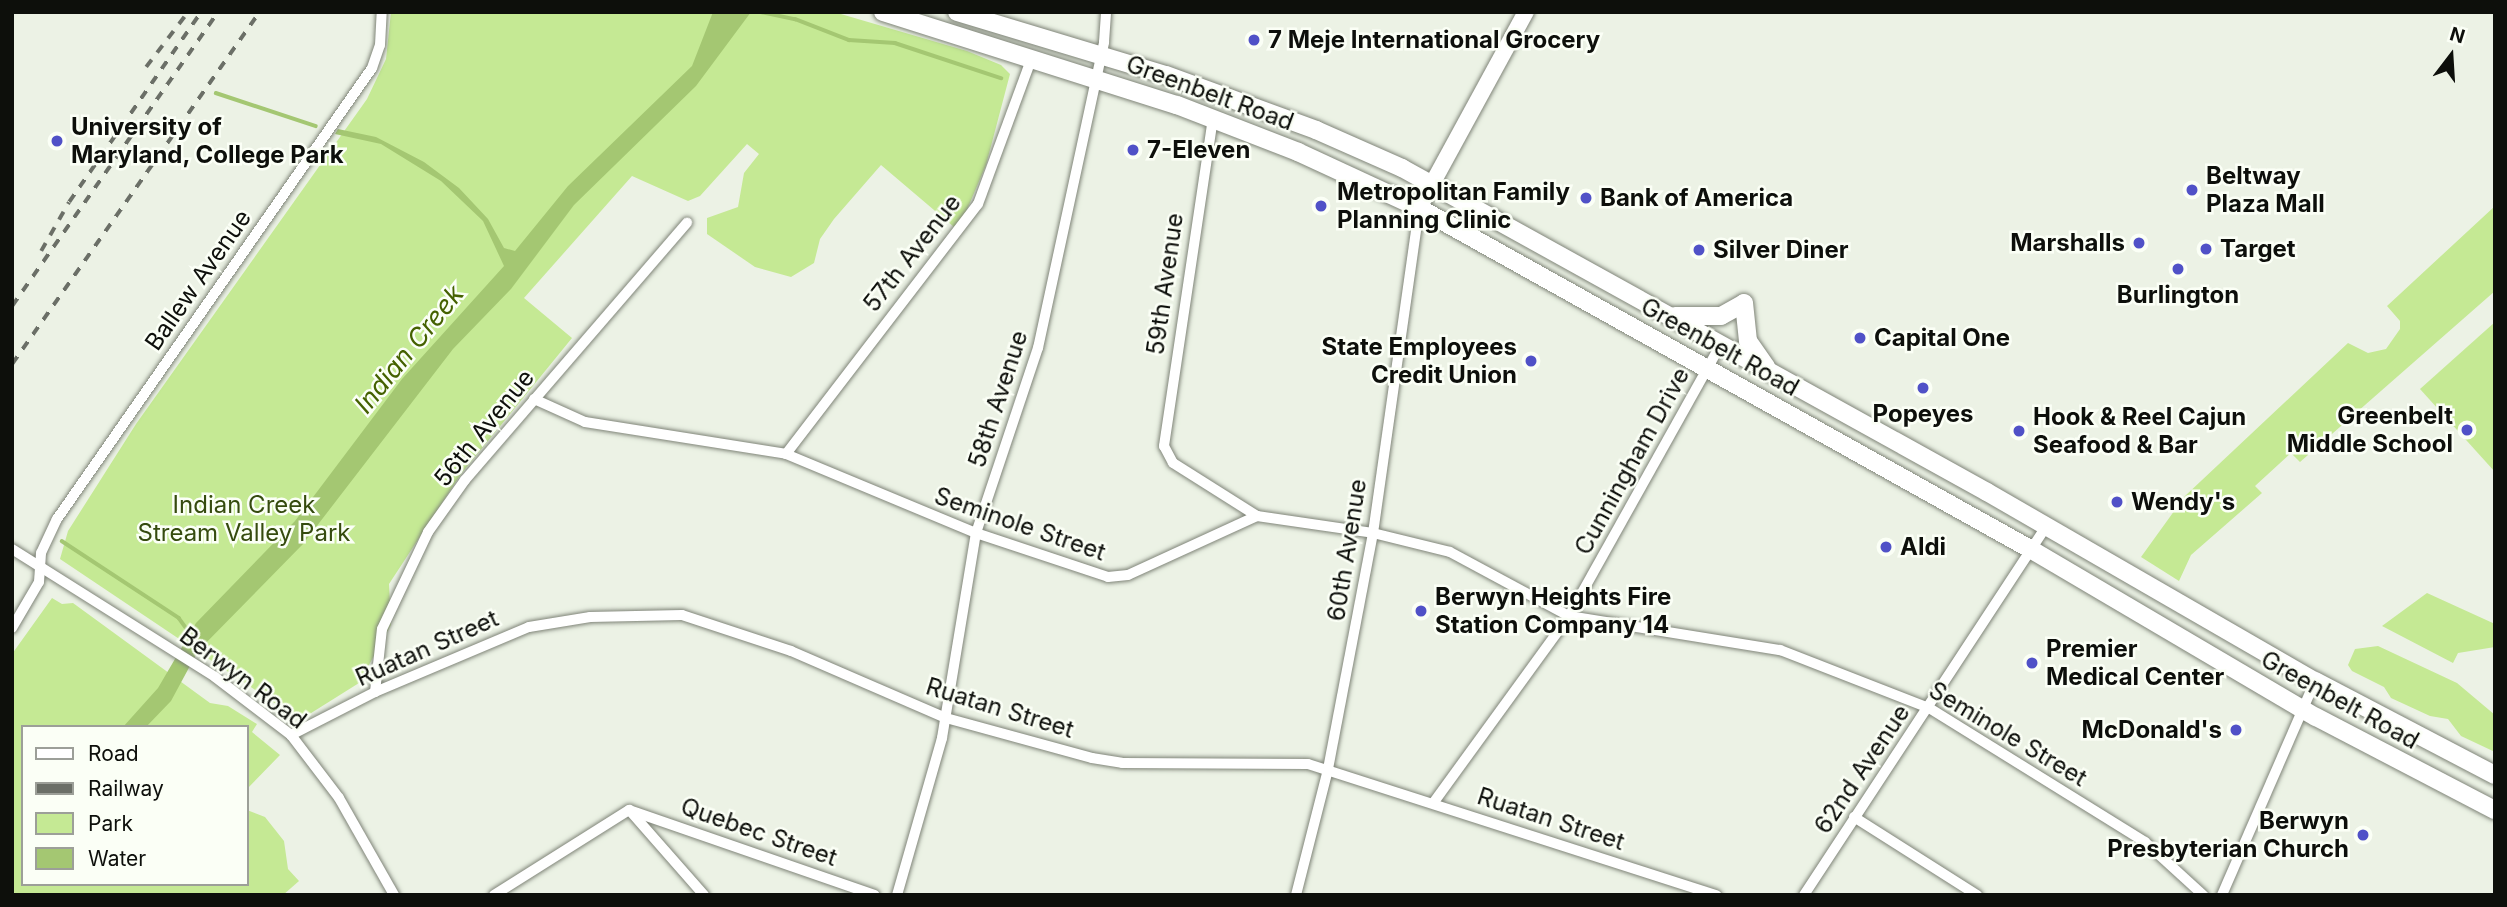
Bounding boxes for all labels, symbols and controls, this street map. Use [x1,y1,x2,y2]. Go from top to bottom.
north arrow [2416,21,2486,91]
text: N [2447,22,2468,49]
place label: 7 Meje International Grocery [1268,26,1600,54]
marker: 7 Meje International Grocery [1246,32,1262,48]
street label: Greenbelt Road [1122,49,1298,137]
place label: University of Maryland, College Park [71,113,344,169]
marker: University of Maryland, College Park [49,133,65,149]
place label: 7-Eleven [1147,136,1250,164]
marker: 7-Eleven [1125,142,1141,158]
place label: Beltway Plaza Mall [2206,162,2325,218]
place label: Metropolitan Family Planning Clinic [1337,178,1570,234]
marker: Beltway Plaza Mall [2184,182,2200,198]
place label: Bank of America [1600,184,1793,212]
street label: 57th Avenue [857,188,967,318]
marker: Bank of America [1578,190,1594,206]
marker: Metropolitan Family Planning Clinic [1311,196,1331,216]
street label: Ballew Avenue [139,204,257,356]
street label: 59th Avenue [1141,211,1189,357]
place label: Marshalls [2010,229,2125,257]
marker: Marshalls [2131,235,2147,251]
place label: Target [2220,235,2296,263]
place label: Silver Diner [1713,236,1849,264]
marker: Target [2198,241,2214,257]
marker: Silver Diner [1691,242,1707,258]
marker: Burlington [2170,261,2186,277]
water label: Indian Creek [348,279,470,419]
place label: Burlington [2117,281,2239,309]
street label: Greenbelt Road [1636,292,1804,402]
place label: Capital One [1874,324,2010,352]
street label: 58th Avenue [962,327,1034,471]
marker: Capital One [1852,330,1868,346]
place label: State Employees Credit Union [1321,333,1517,389]
marker: State Employees Credit Union [1523,353,1539,369]
street label: Cunningham Drive [1569,362,1695,560]
street label: 56th Avenue [428,364,540,492]
marker: Popeyes [1915,380,1931,396]
place label: Popeyes [1873,400,1973,428]
place label: Greenbelt Middle School [2287,402,2453,458]
place label: Hook & Reel Cajun Seafood & Bar [2033,403,2246,459]
marker: Greenbelt Middle School [2459,422,2475,438]
marker: Hook & Reel Cajun Seafood & Bar [2011,423,2027,439]
street label: 60th Avenue [1322,477,1372,623]
street label: Seminole Street [931,481,1109,567]
place label: Wendy's [2131,488,2235,516]
park label: Indian Creek Stream Valley Park [138,491,350,547]
marker: Wendy's [2109,494,2125,510]
place label: Aldi [1900,533,1946,561]
marker: Aldi [1878,539,1894,555]
place label: Berwyn Heights Fire Station Company 14 [1435,583,1671,639]
marker: Berwyn Heights Fire Station Company 14 [1413,603,1429,619]
street label: Ruatan Street [351,604,503,692]
street label: Berwyn Road [174,621,312,735]
place label: Premier Medical Center [2046,635,2224,691]
street label: Greenbelt Road [2256,645,2424,755]
marker: Premier Medical Center [2024,655,2040,671]
street label: Ruatan Street [923,672,1077,744]
street label: Seminole Street [1924,676,2092,792]
street label: 62nd Avenue [1808,699,1916,839]
place label: McDonald's [2082,716,2222,744]
marker: McDonald's [2228,722,2244,738]
legend [21,725,248,886]
text: Road [88,741,139,766]
text: Railway [88,776,164,801]
street label: Ruatan Street [1474,782,1628,856]
street label: Quebec Street [677,792,841,872]
place label: Berwyn Presbyterian Church [2107,807,2349,863]
text: Park [88,811,133,836]
marker: Berwyn Presbyterian Church [2355,827,2371,843]
text: Water [88,846,146,871]

